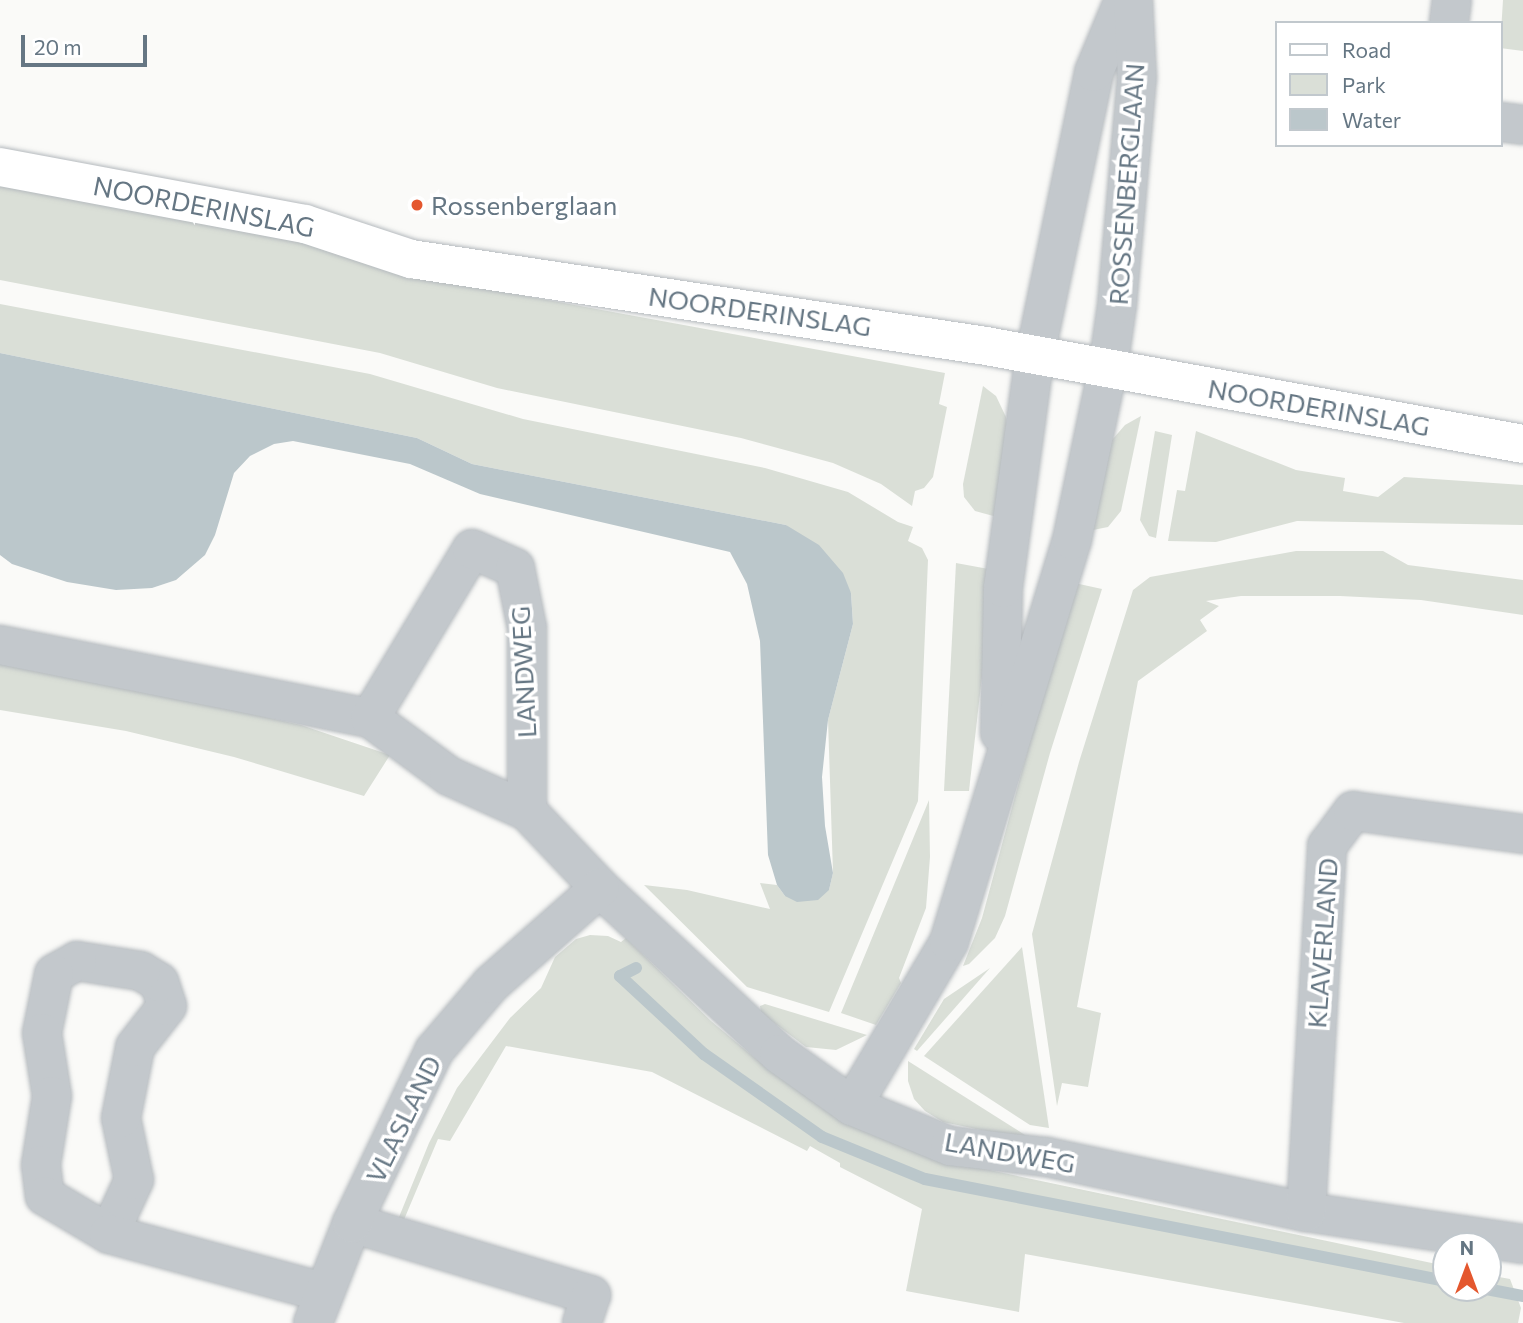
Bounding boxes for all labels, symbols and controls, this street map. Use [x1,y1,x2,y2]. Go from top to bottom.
scale bar [24,21,150,65]
legend [1274,21,1502,147]
text: 20 m [34,34,82,59]
text: Road [1342,37,1391,62]
street label: ROSSENBERGLAAN [1102,62,1150,306]
text: Park [1342,72,1386,97]
text: Water [1342,107,1401,132]
street label: NOORDERINSLAG [91,169,317,243]
place label: Rossenberglaan [431,189,617,221]
marker: Rossenberglaan [409,197,425,213]
street label: NOORDERINSLAG [647,280,873,342]
street label: NOORDERINSLAG [1206,372,1432,442]
street label: LANDWEG [504,605,542,739]
street label: KLAVERLAND [1300,857,1344,1029]
street label: VLASLAND [359,1050,447,1188]
street label: LANDWEG [942,1125,1078,1179]
north arrow [1432,1232,1502,1302]
text: N [1460,1236,1474,1259]

